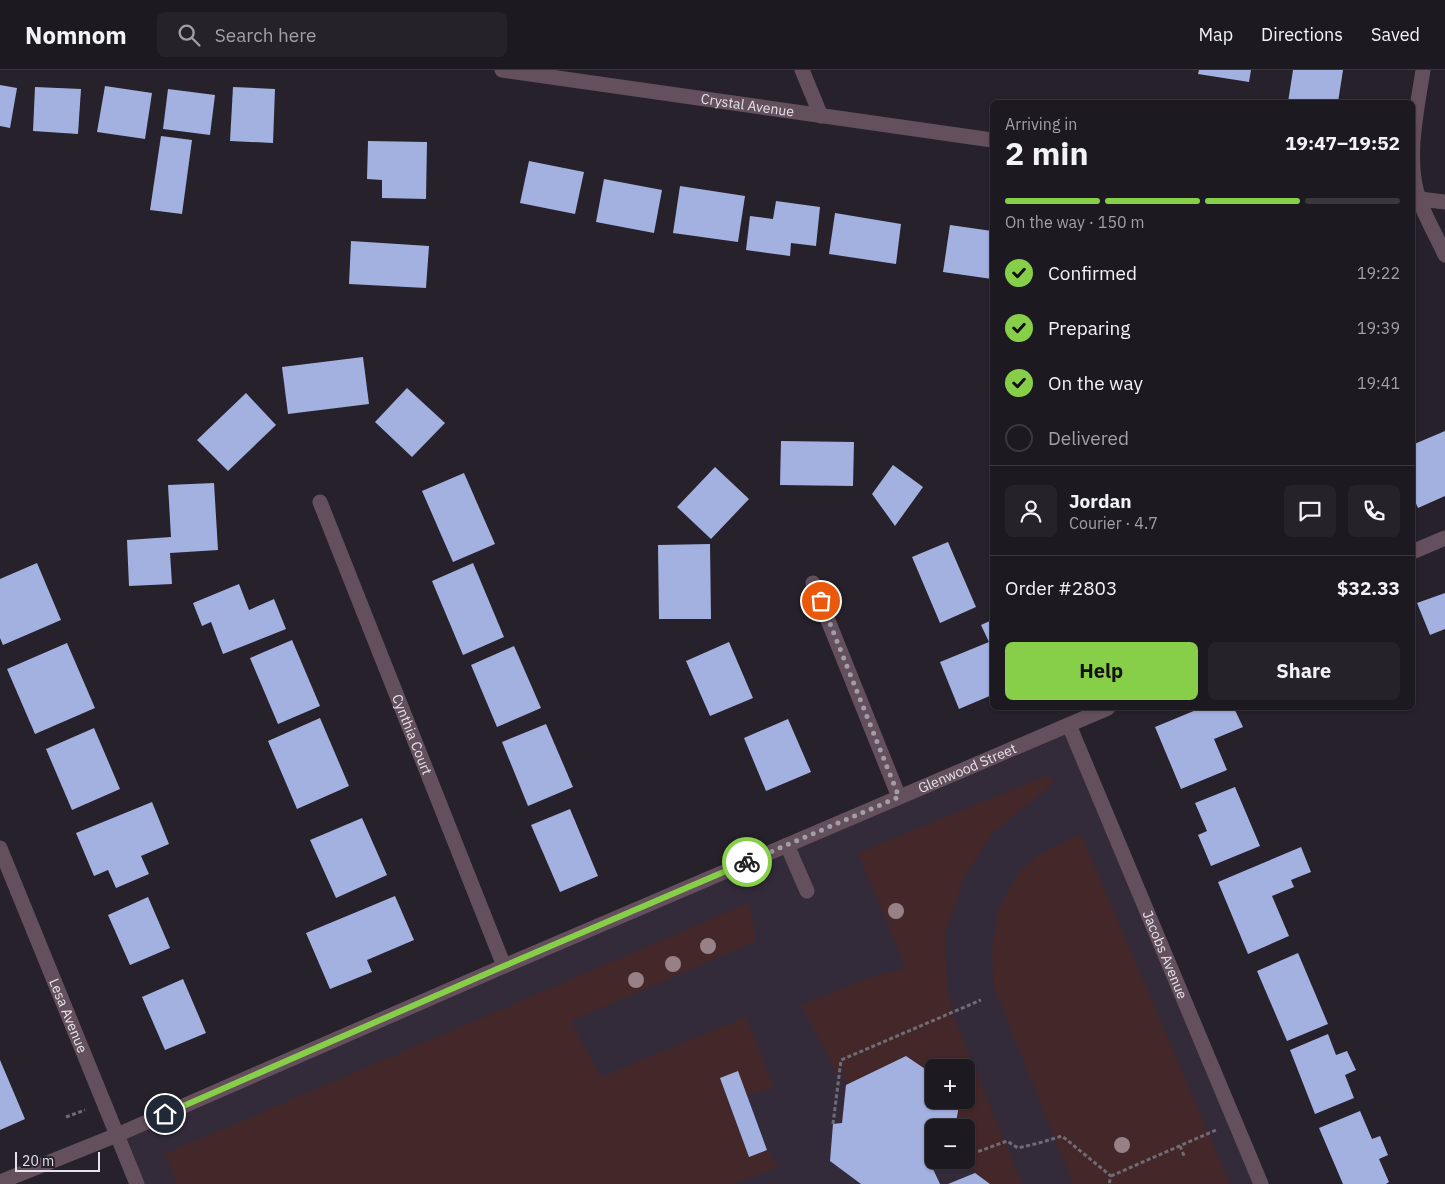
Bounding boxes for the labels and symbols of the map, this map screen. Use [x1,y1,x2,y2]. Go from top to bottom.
street label: Crystal Avenue [700,90,796,121]
pin [800,580,842,622]
street label: Cynthia Court [388,691,436,778]
street label: Glenwood Street [915,739,1019,797]
courier [722,837,772,887]
street label: Jacobs Avenue [1139,908,1192,1002]
street label: Lesa Avenue [45,976,92,1056]
pin [144,1093,186,1135]
scale bar [15,1149,100,1172]

